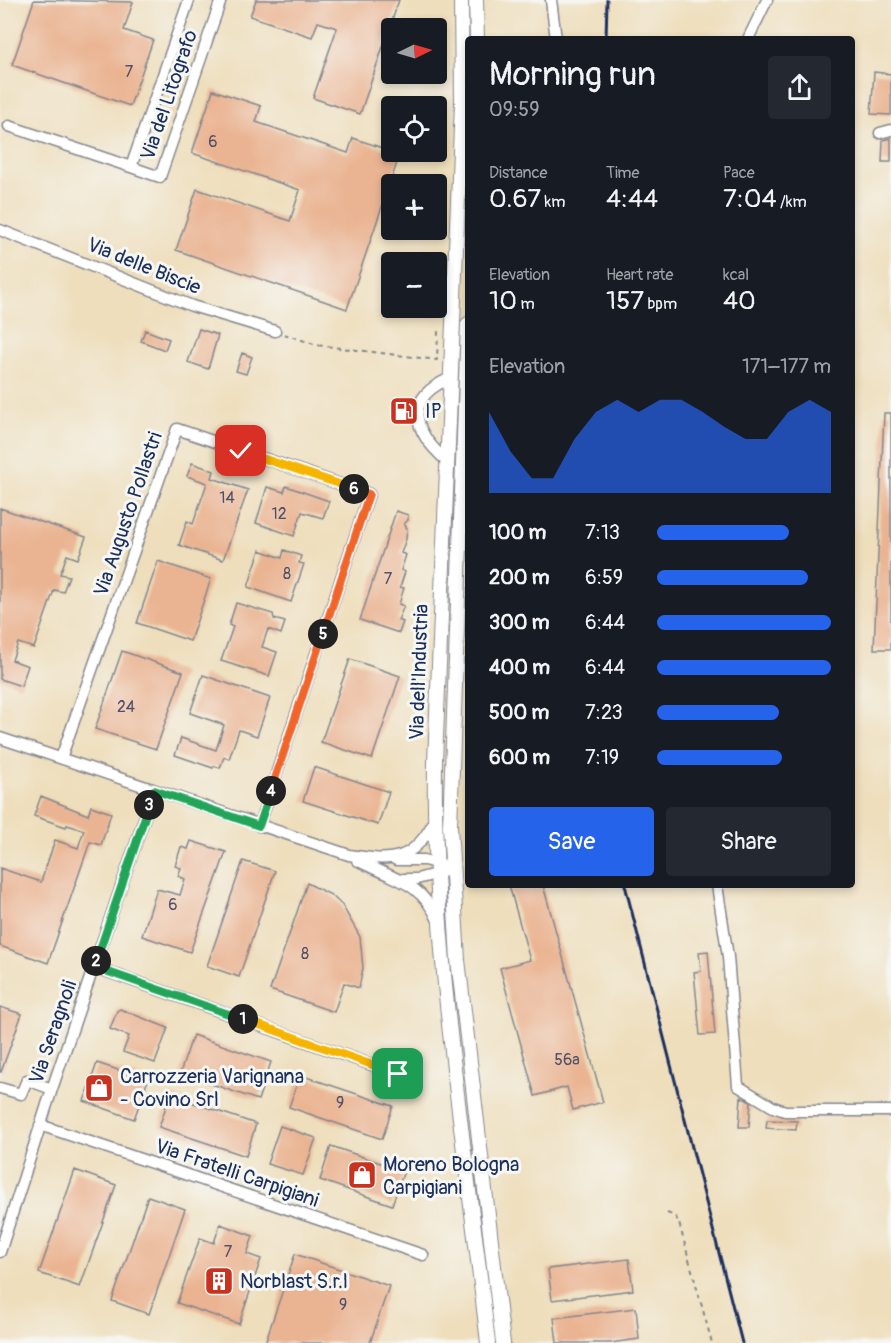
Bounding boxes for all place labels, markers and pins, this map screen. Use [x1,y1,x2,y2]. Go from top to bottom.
fuel station icon: IP [388,395,420,427]
place label: IP [425,399,442,424]
pin [215,425,266,476]
pin: 6 [339,474,369,504]
pin: 5 [308,619,338,649]
pin: 4 [256,776,286,806]
pin: 3 [134,790,164,820]
pin: 2 [81,946,111,976]
pin: 1 [228,1004,258,1034]
pin [372,1048,423,1099]
place label: Carrozzeria Varignana - Covino Srl [120,1064,304,1112]
shop icon: Carrozzeria Varignana - Covino Srl [83,1072,115,1104]
place label: Moreno Bologna Carpigiani [383,1152,519,1200]
shop icon: Moreno Bologna Carpigiani [346,1159,378,1191]
building icon: Norblast S.r.l [203,1265,235,1297]
place label: Norblast S.r.l [240,1269,348,1294]

